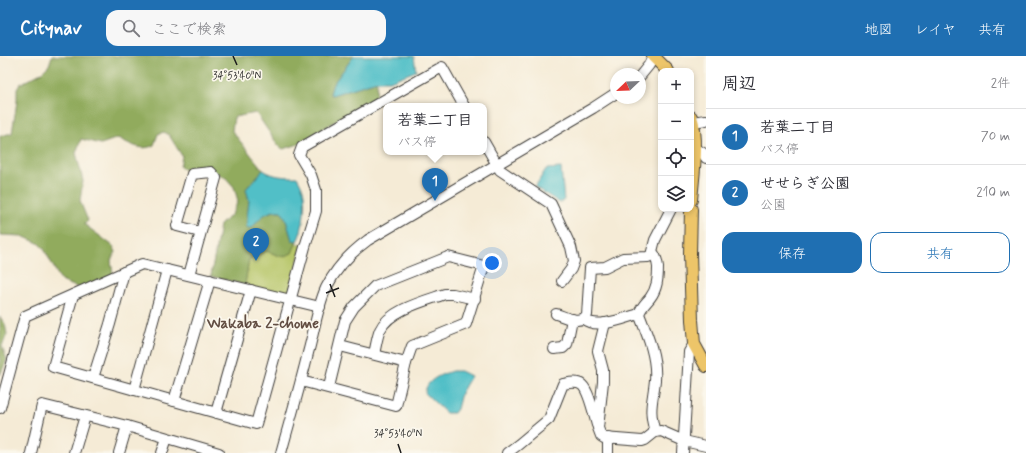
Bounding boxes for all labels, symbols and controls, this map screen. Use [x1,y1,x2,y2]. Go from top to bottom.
search box [106,10,386,46]
text: Citynav [20,16,82,41]
icon: search [120,17,142,39]
text: ここで検索 [152,20,227,40]
text: 地図 [865,21,893,39]
text: レイヤ [915,21,956,39]
text: 共有 [978,21,1006,39]
north arrow [610,68,646,104]
map controls [658,68,694,212]
button: + [658,68,694,104]
text: 34°53'40"N [213,69,261,83]
text: 周辺 [722,73,756,95]
text: 2件 [991,75,1010,92]
popup [383,103,487,155]
button: − [658,104,694,140]
text: 若葉二丁目 [397,111,473,131]
text: 若葉二丁目 [760,118,835,138]
text: 1 [732,128,738,145]
text: 70 m [981,128,1010,145]
text: バス停 [397,134,437,151]
button: locate [658,140,694,176]
text: バス停 [760,141,799,158]
pin: 1 [422,168,448,201]
text: せせらぎ公園 [760,174,850,194]
button: layers [658,176,694,212]
text: 2 [732,184,738,201]
text: 210 m [976,184,1010,201]
text: 公園 [760,197,786,214]
pin: 2 [243,228,269,261]
button: 保存 [722,232,862,273]
button: 共有 [870,232,1010,273]
your location [482,253,502,273]
district label: Wakaba 2-chome [206,314,319,334]
text: 34°53'40"N [374,427,422,441]

